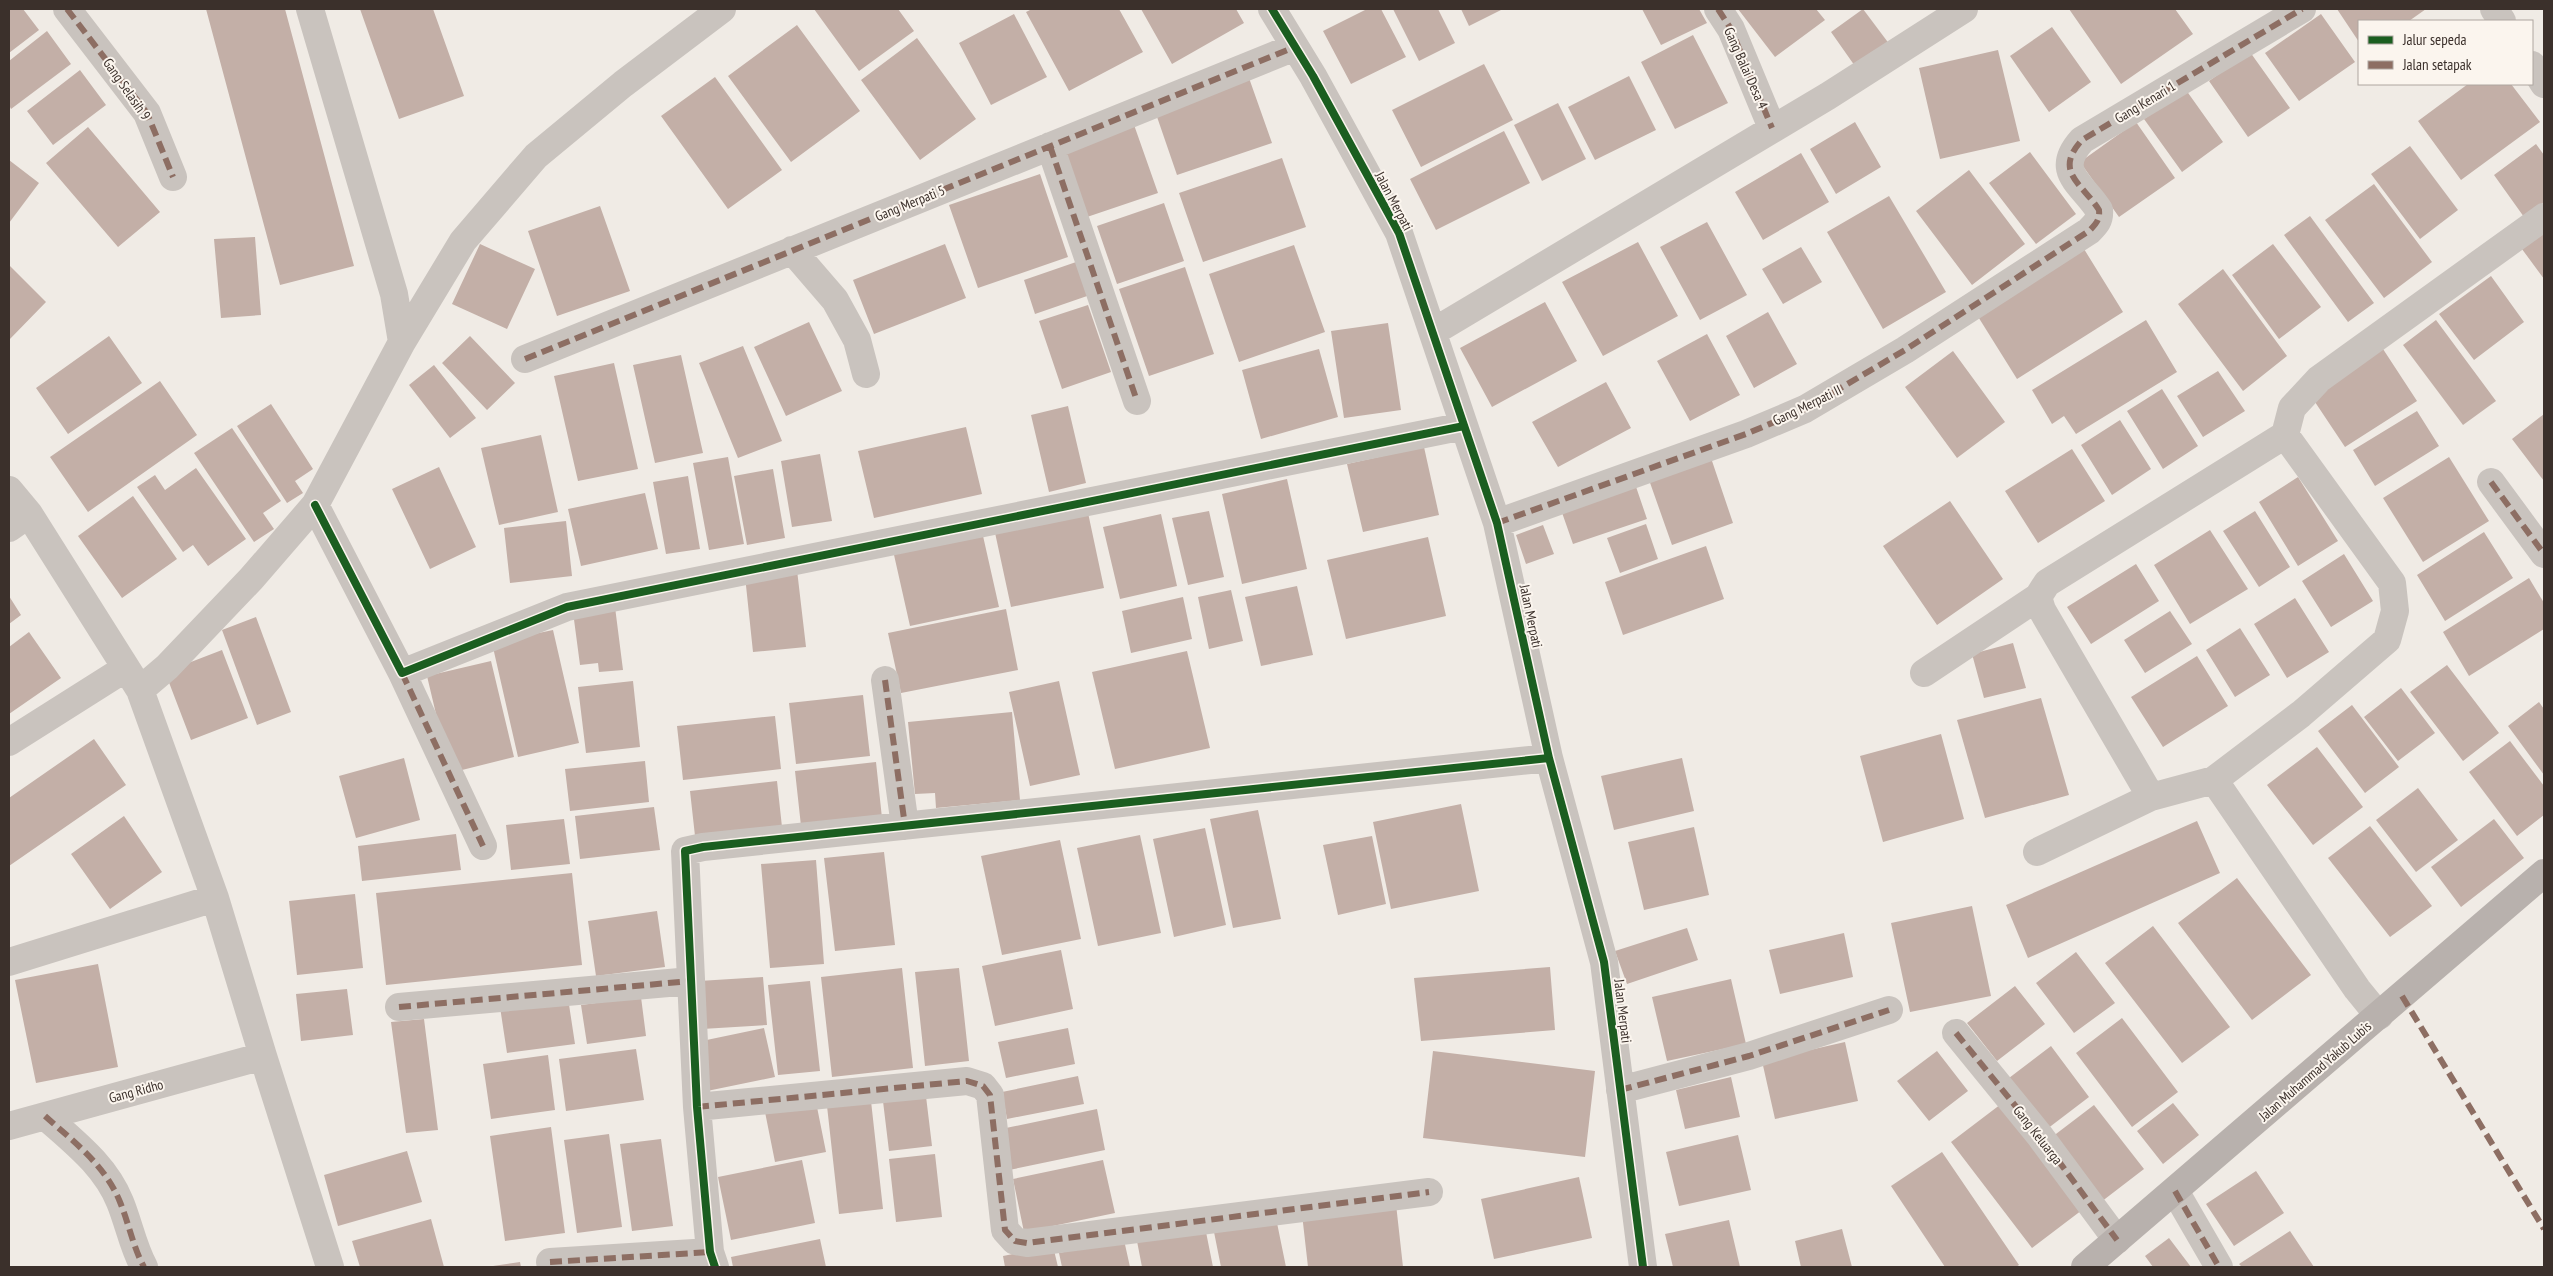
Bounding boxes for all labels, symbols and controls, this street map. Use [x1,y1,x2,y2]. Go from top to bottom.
legend [2358,20,2533,85]
street label: Gang Balai Desa 4 [1720,24,1772,112]
text: Jalur sepeda [2402,30,2466,49]
street label: Gang Selasih 9 [99,55,155,123]
text: Jalan setapak [2402,55,2472,74]
street label: Gang Kenari 1 [2111,77,2179,127]
street label: Jalan Merpati [1371,168,1417,234]
street label: Gang Merpati 5 [872,181,948,225]
street label: Gang Merpati II [1770,381,1844,429]
street label: Jalan Merpati [1515,582,1546,649]
street label: Jalan Merpati [1610,977,1636,1044]
street label: Jalan Muhammad Yakub Lubis [2254,1017,2375,1126]
street label: Gang Ridho [107,1075,165,1107]
street label: Gang Keluarga [2009,1102,2067,1168]

